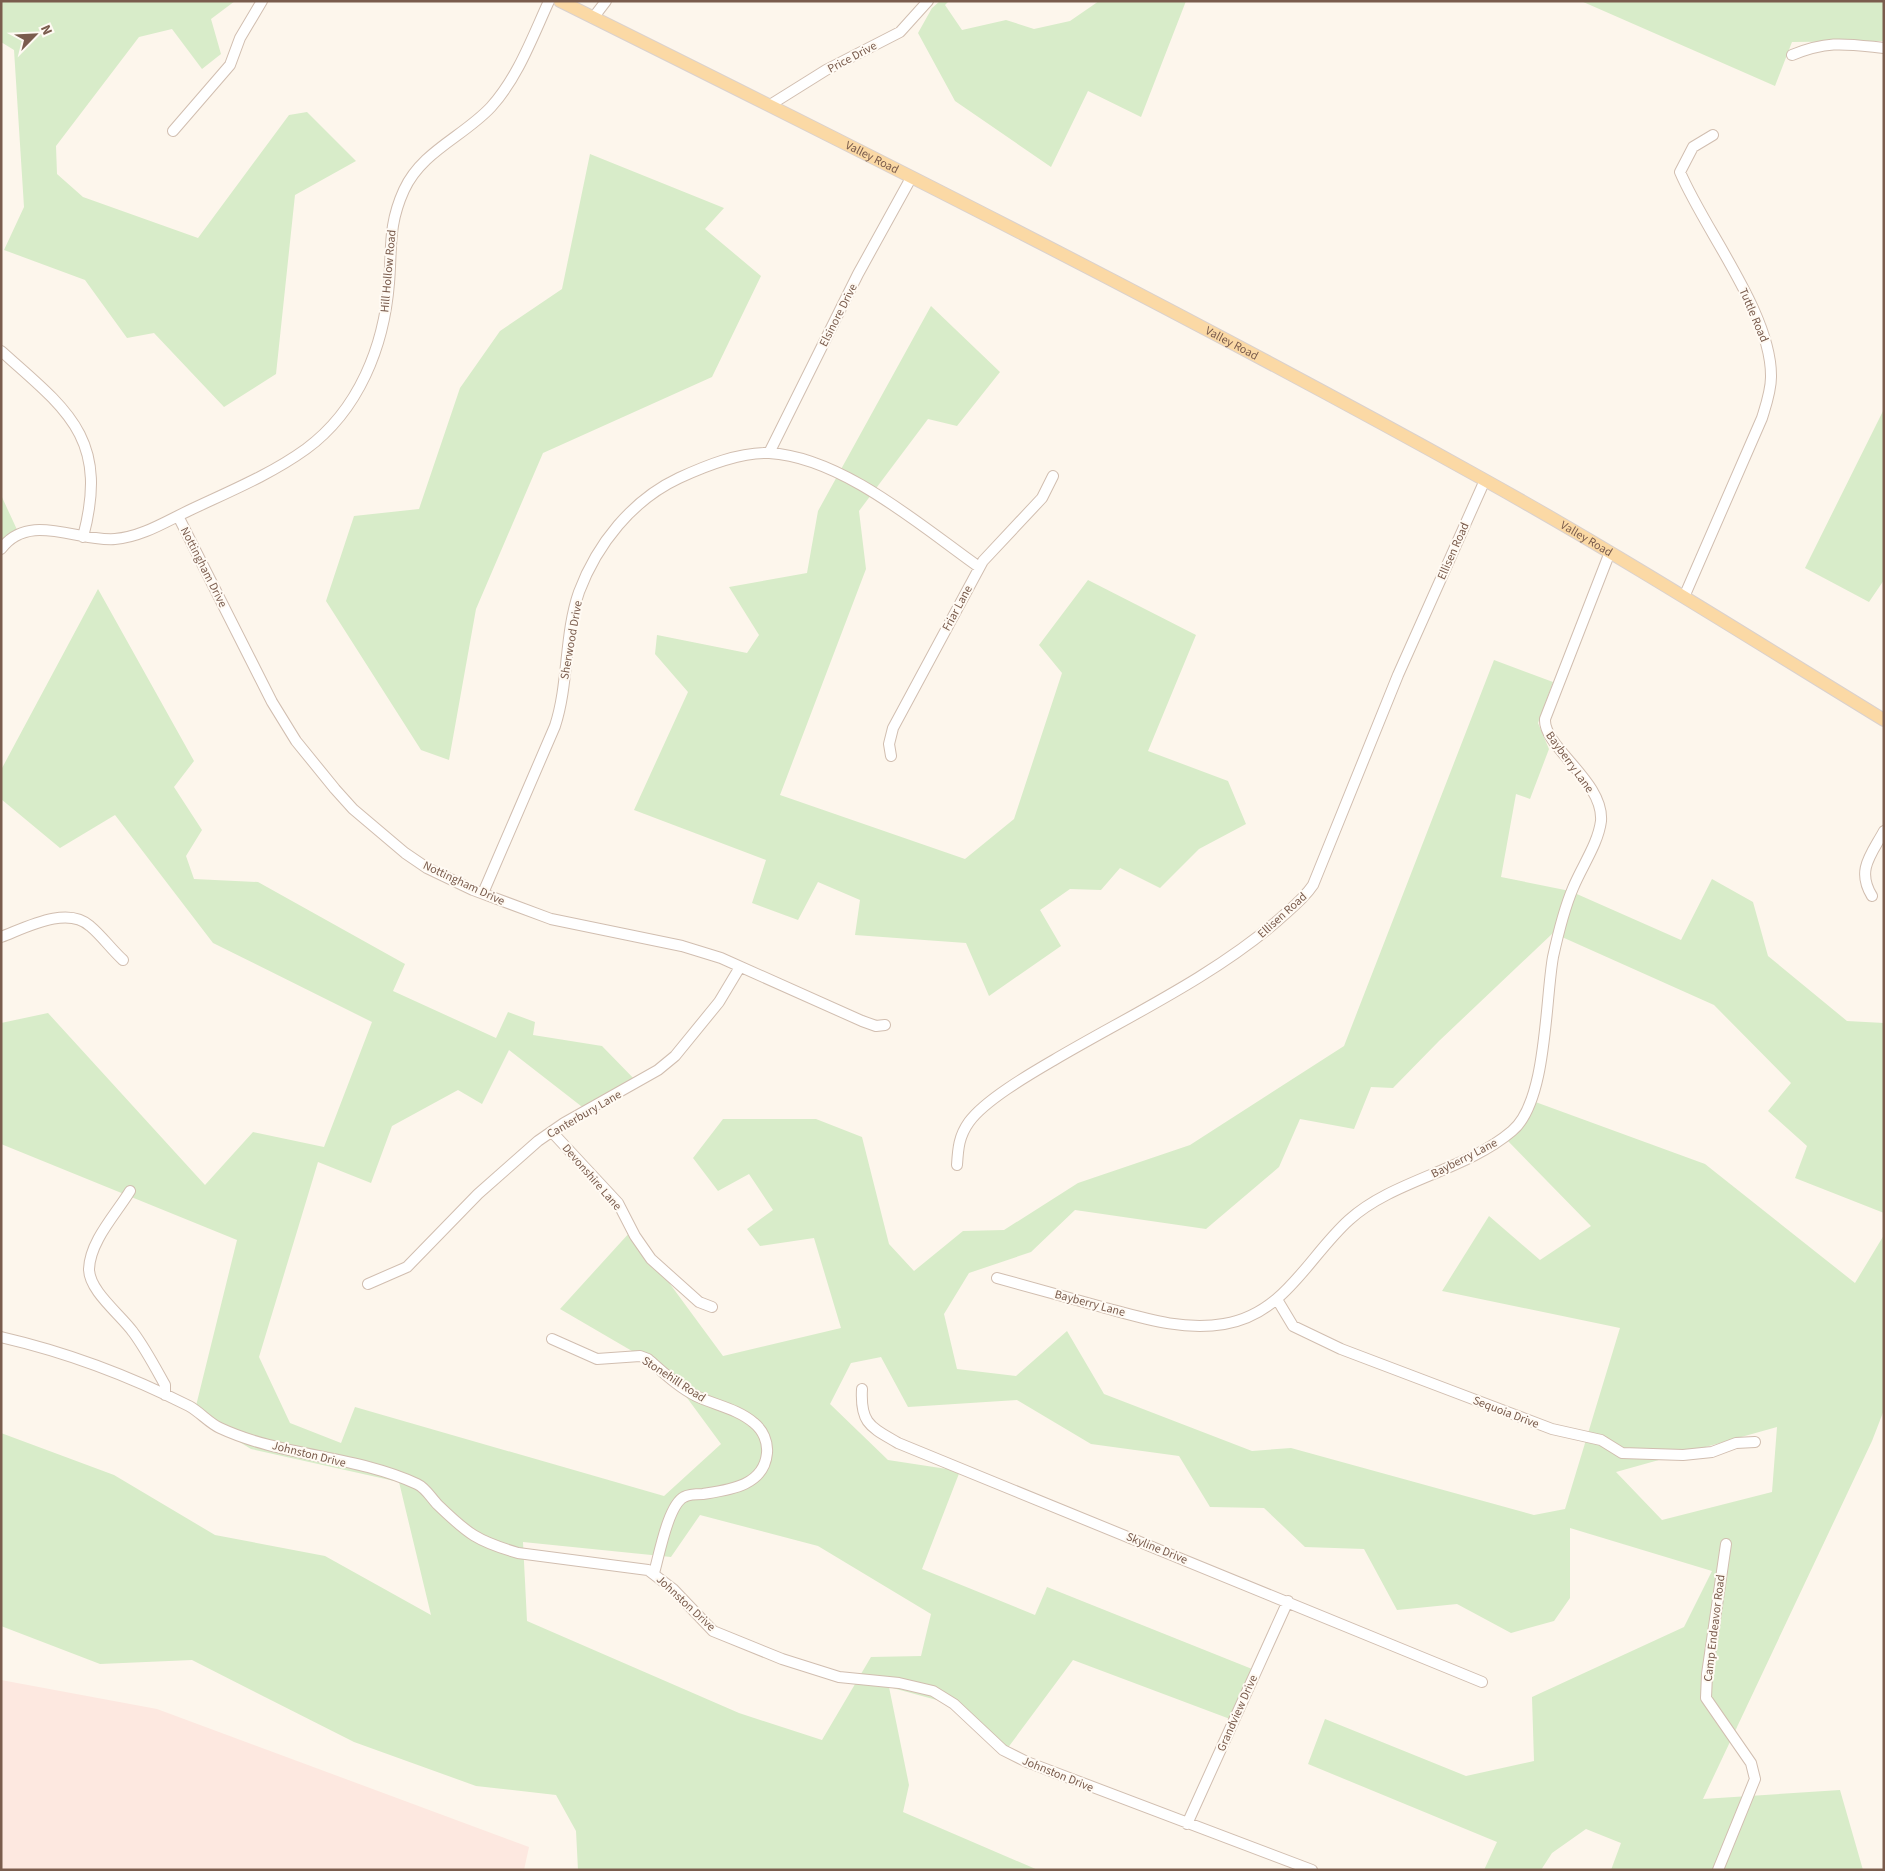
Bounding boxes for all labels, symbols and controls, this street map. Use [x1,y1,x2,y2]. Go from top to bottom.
north arrow [10,10,60,60]
text: N [35,22,57,38]
street label: Price Drive [825,37,880,78]
street label: Valley Road [842,137,902,178]
street label: Hill Hollow Road [376,229,401,313]
street label: Elsinore Drive [815,281,862,350]
street label: Tuttle Road [1734,285,1773,345]
street label: Valley Road [1202,322,1261,364]
street label: Valley Road [1557,517,1616,561]
street label: Ellisen Road [1433,520,1474,583]
street label: Nottingham Drive [176,524,231,611]
street label: Friar Lane [938,582,977,634]
street label: Sherwood Drive [556,599,587,681]
street label: Bayberry Lane [1541,728,1598,797]
street label: Nottingham Drive [420,857,507,910]
street label: Ellisen Road [1254,889,1311,942]
street label: Canterbury Lane [544,1086,625,1143]
street label: Bayberry Lane [1428,1134,1500,1182]
street label: Devonshire Lane [558,1140,625,1214]
street label: Bayberry Lane [1053,1286,1127,1321]
street label: Stonehill Road [639,1352,709,1406]
street label: Sequoia Drive [1470,1392,1541,1433]
street label: Johnston Drive [270,1437,348,1472]
street label: Skyline Drive [1124,1528,1190,1569]
street label: Johnston Drive [652,1571,719,1635]
street label: Camp Endeavor Road [1699,1574,1729,1683]
street label: Grandview Drive [1213,1672,1262,1754]
street label: Johnston Drive [1020,1752,1096,1797]

